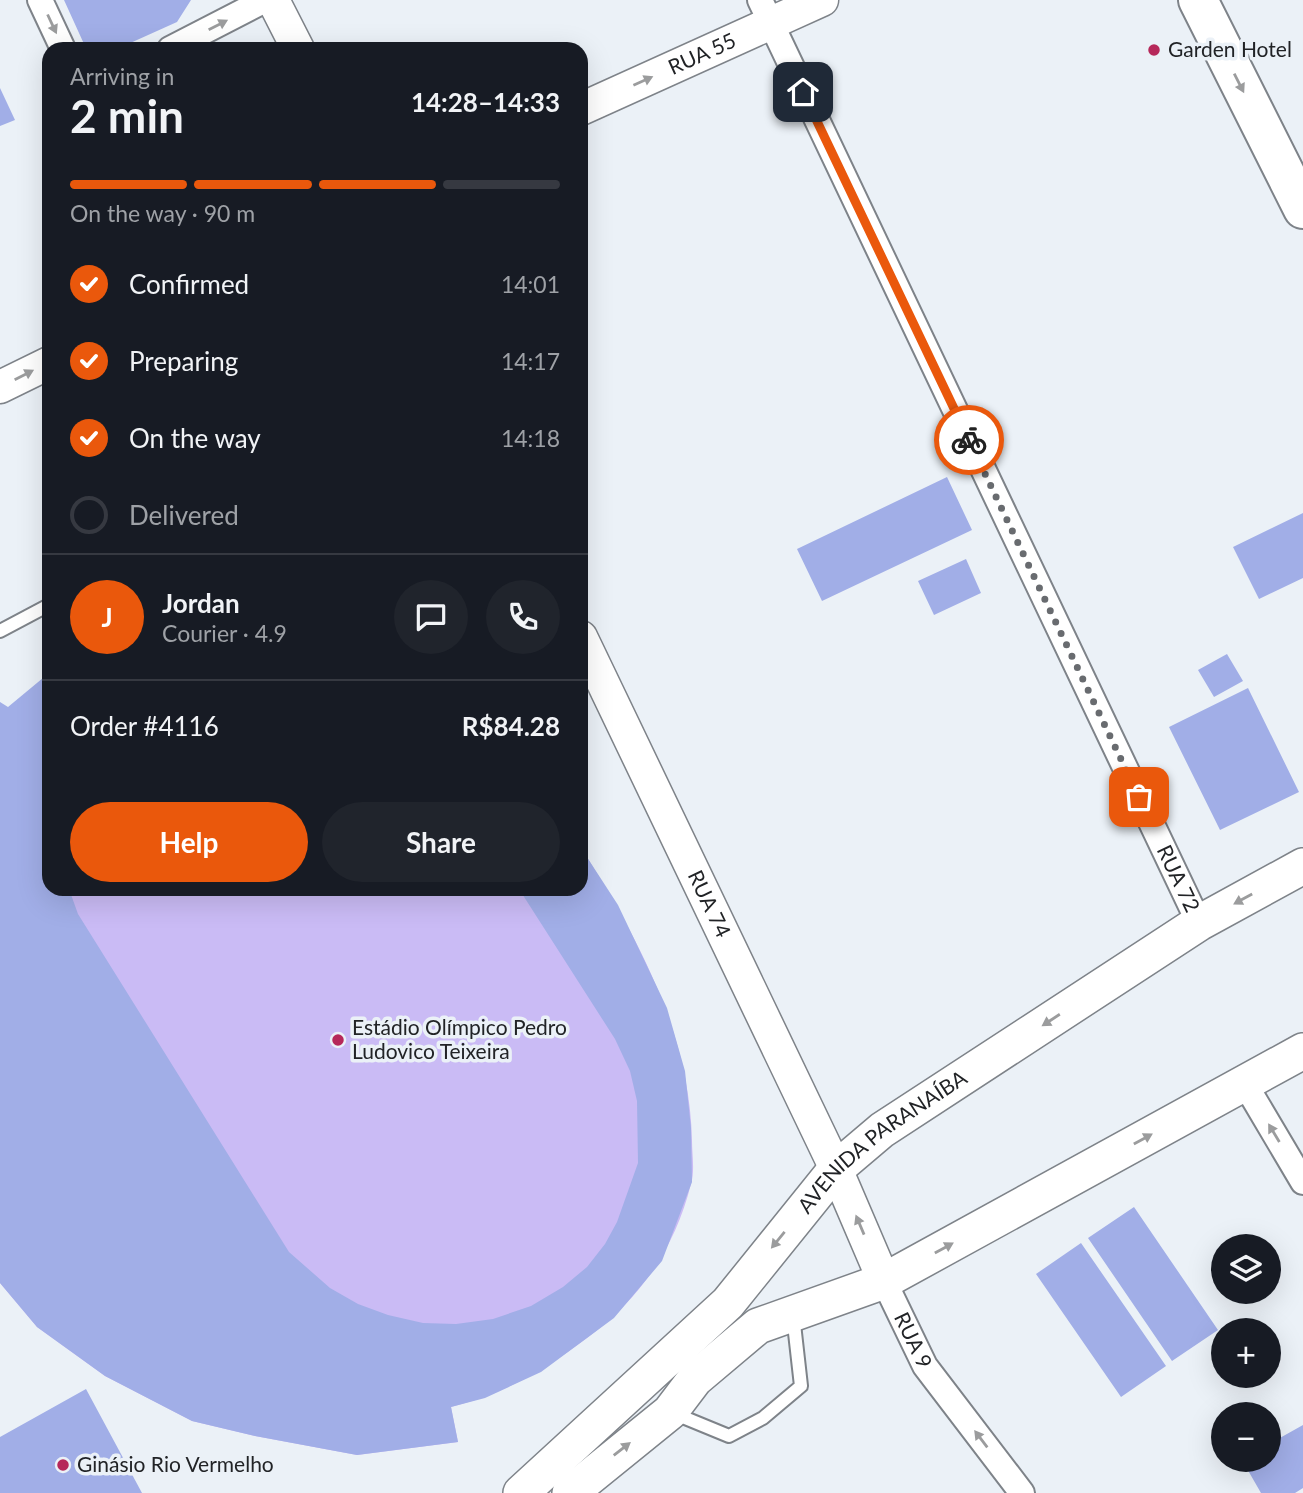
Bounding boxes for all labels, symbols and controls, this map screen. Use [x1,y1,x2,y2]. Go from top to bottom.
one-way arrow [46,14,57,35]
one-way arrow [208,19,228,31]
street label: RUA 55 [664,27,739,79]
place label: Garden Hotel [1168,36,1292,61]
marker: Garden Hotel [1146,42,1162,58]
text: Arriving in [70,62,174,90]
pin [773,62,833,122]
icon: home [784,73,822,111]
one-way arrow [1234,73,1245,93]
one-way arrow [633,75,654,86]
text: 14:28–14:33 [411,86,560,118]
text: 2 min [70,88,184,143]
text: On the way · 90 m [70,199,255,227]
icon: check [70,265,108,303]
text: Confirmed [129,268,249,300]
text: 14:01 [501,270,560,298]
icon: check [70,342,108,380]
text: Preparing [129,345,238,377]
text: 14:17 [501,347,560,375]
one-way arrow [15,369,35,381]
courier [934,405,1004,475]
icon: check [70,419,108,457]
icon: bike [950,421,988,459]
text: On the way [129,422,261,454]
text: 14:18 [501,424,560,452]
text: Delivered [129,499,239,531]
button: chat [394,580,468,654]
button: phone [486,580,560,654]
text: Jordan [162,587,240,619]
text: J [101,601,113,633]
text: Courier · 4.9 [162,619,287,647]
text: Order #4116 [70,710,219,742]
text: R$84.28 [462,710,560,742]
pin [1109,767,1169,827]
icon: bag [1120,778,1158,816]
button: Help [70,802,308,882]
button: Share [322,802,560,882]
street label: RUA 72 [1153,840,1206,916]
street label: RUA 74 [684,866,737,941]
one-way arrow [1233,893,1253,905]
one-way arrow [1041,1013,1060,1026]
place label: Estádio Olímpico Pedro Ludovico Teixeira [352,1014,567,1063]
marker: Estádio Olímpico Pedro Ludovico Teixeira [330,1032,346,1048]
street label: AVENIDA PARANAÍBA [792,1064,972,1218]
one-way arrow [1268,1123,1280,1143]
one-way arrow [1134,1133,1153,1145]
one-way arrow [854,1214,865,1235]
one-way arrow [770,1231,785,1249]
map controls [1211,1234,1281,1472]
button: layers [1211,1234,1281,1304]
one-way arrow [934,1242,954,1254]
street label: RUA 9 [890,1308,938,1372]
button: + [1211,1318,1281,1388]
button: − [1211,1402,1281,1472]
one-way arrow [974,1430,988,1448]
one-way arrow [613,1441,631,1456]
place label: Ginásio Rio Vermelho [77,1451,274,1476]
marker: Ginásio Rio Vermelho [55,1457,71,1473]

